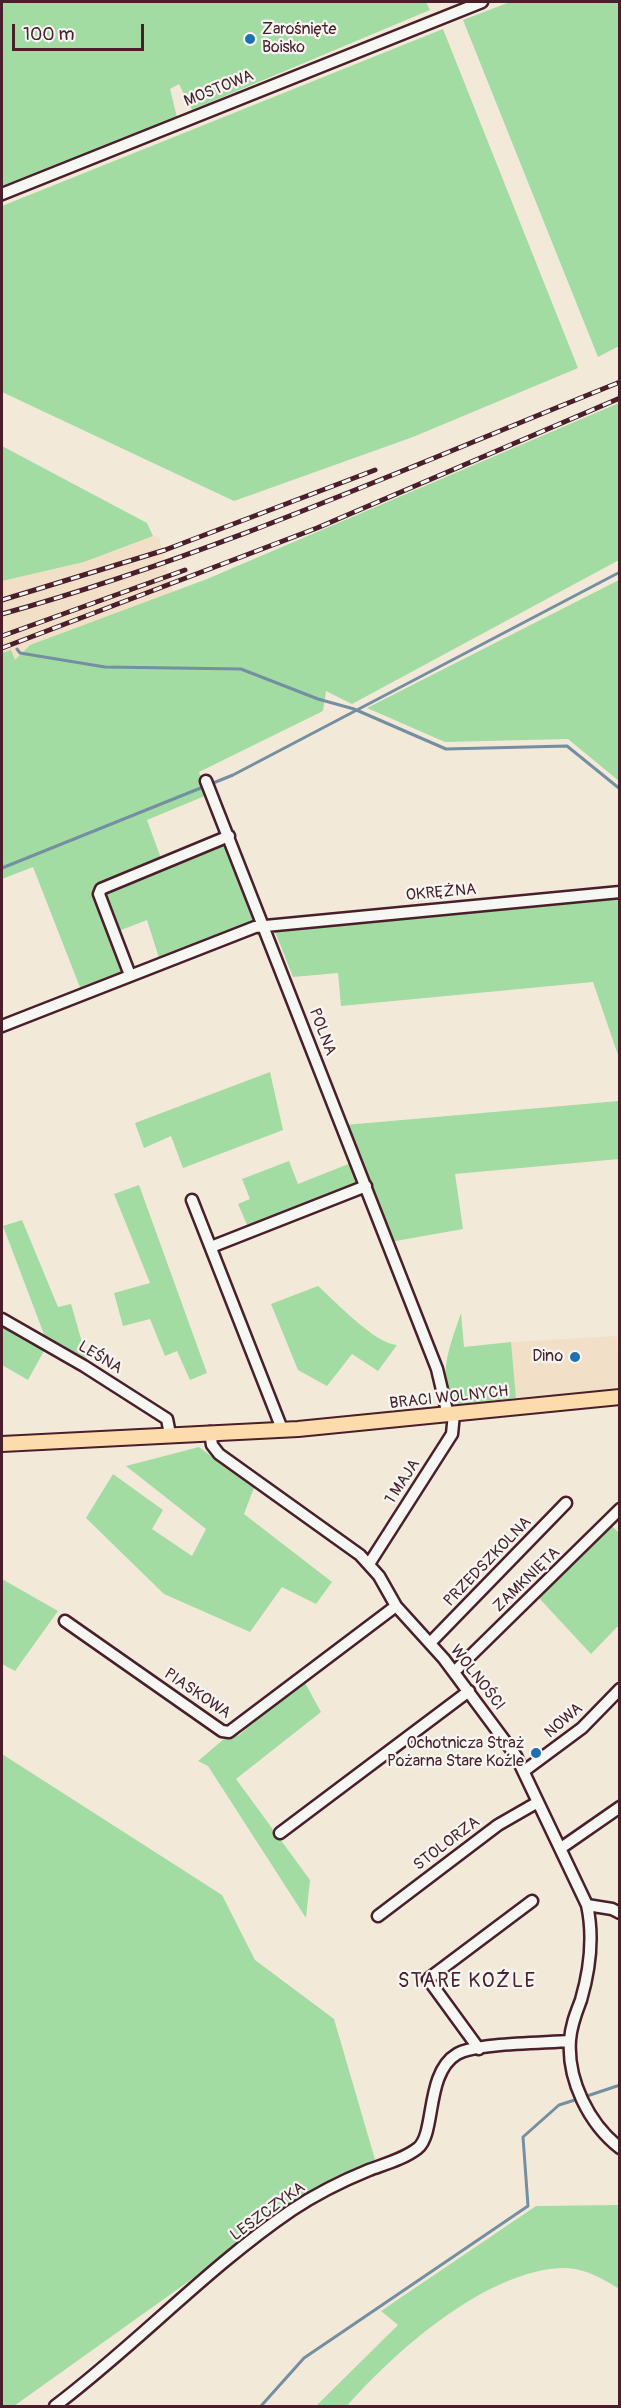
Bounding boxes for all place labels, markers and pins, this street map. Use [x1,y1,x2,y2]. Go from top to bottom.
place label: Zarośnięte Boisko [262,20,336,58]
marker: Zarośnięte Boisko [243,32,257,46]
place label: Dino [532,1347,563,1367]
marker: Dino [568,1350,582,1364]
place label: Ochotnicza Straż Pożarna Stare Koźle [387,1734,524,1772]
marker: Ochotnicza Straż Pożarna Stare Koźle [529,1746,543,1760]

